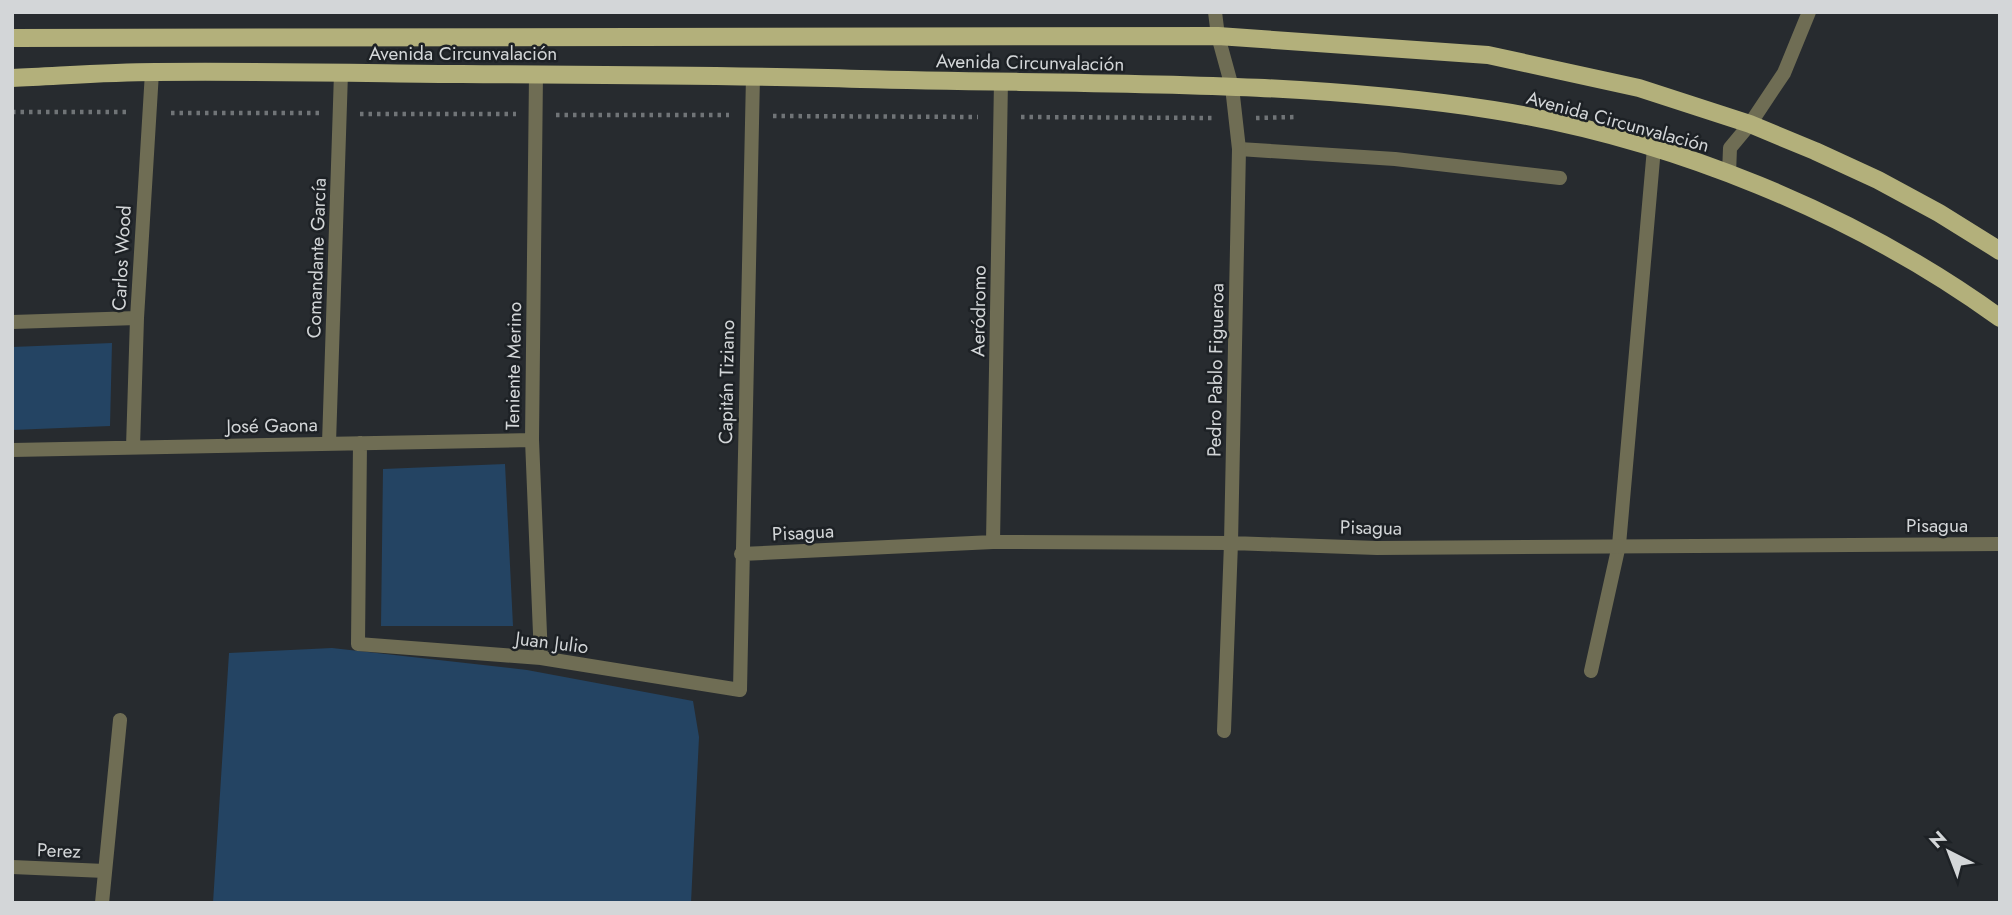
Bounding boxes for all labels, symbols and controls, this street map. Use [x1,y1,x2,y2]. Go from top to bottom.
street label: Avenida Circunvalación [369,40,557,67]
street label: Avenida Circunvalación [935,47,1124,78]
street label: Avenida Circunvalación [1523,84,1712,159]
street label: Comandante García [300,177,333,339]
street label: Carlos Wood [105,205,138,311]
street label: Aeródromo [964,265,993,357]
street label: Pedro Pablo Figueroa [1200,283,1231,457]
street label: Teniente Merino [499,302,528,430]
street label: Capitán Tiziano [712,320,741,444]
street label: José Gaona [223,411,318,440]
street label: Pisagua [1906,512,1968,539]
street label: Pisagua [1340,513,1402,542]
street label: Pisagua [771,517,835,548]
street label: Juan Julio [511,624,590,660]
north arrow [1914,817,1984,887]
text: N [1923,825,1953,855]
street label: Perez [36,836,82,865]

